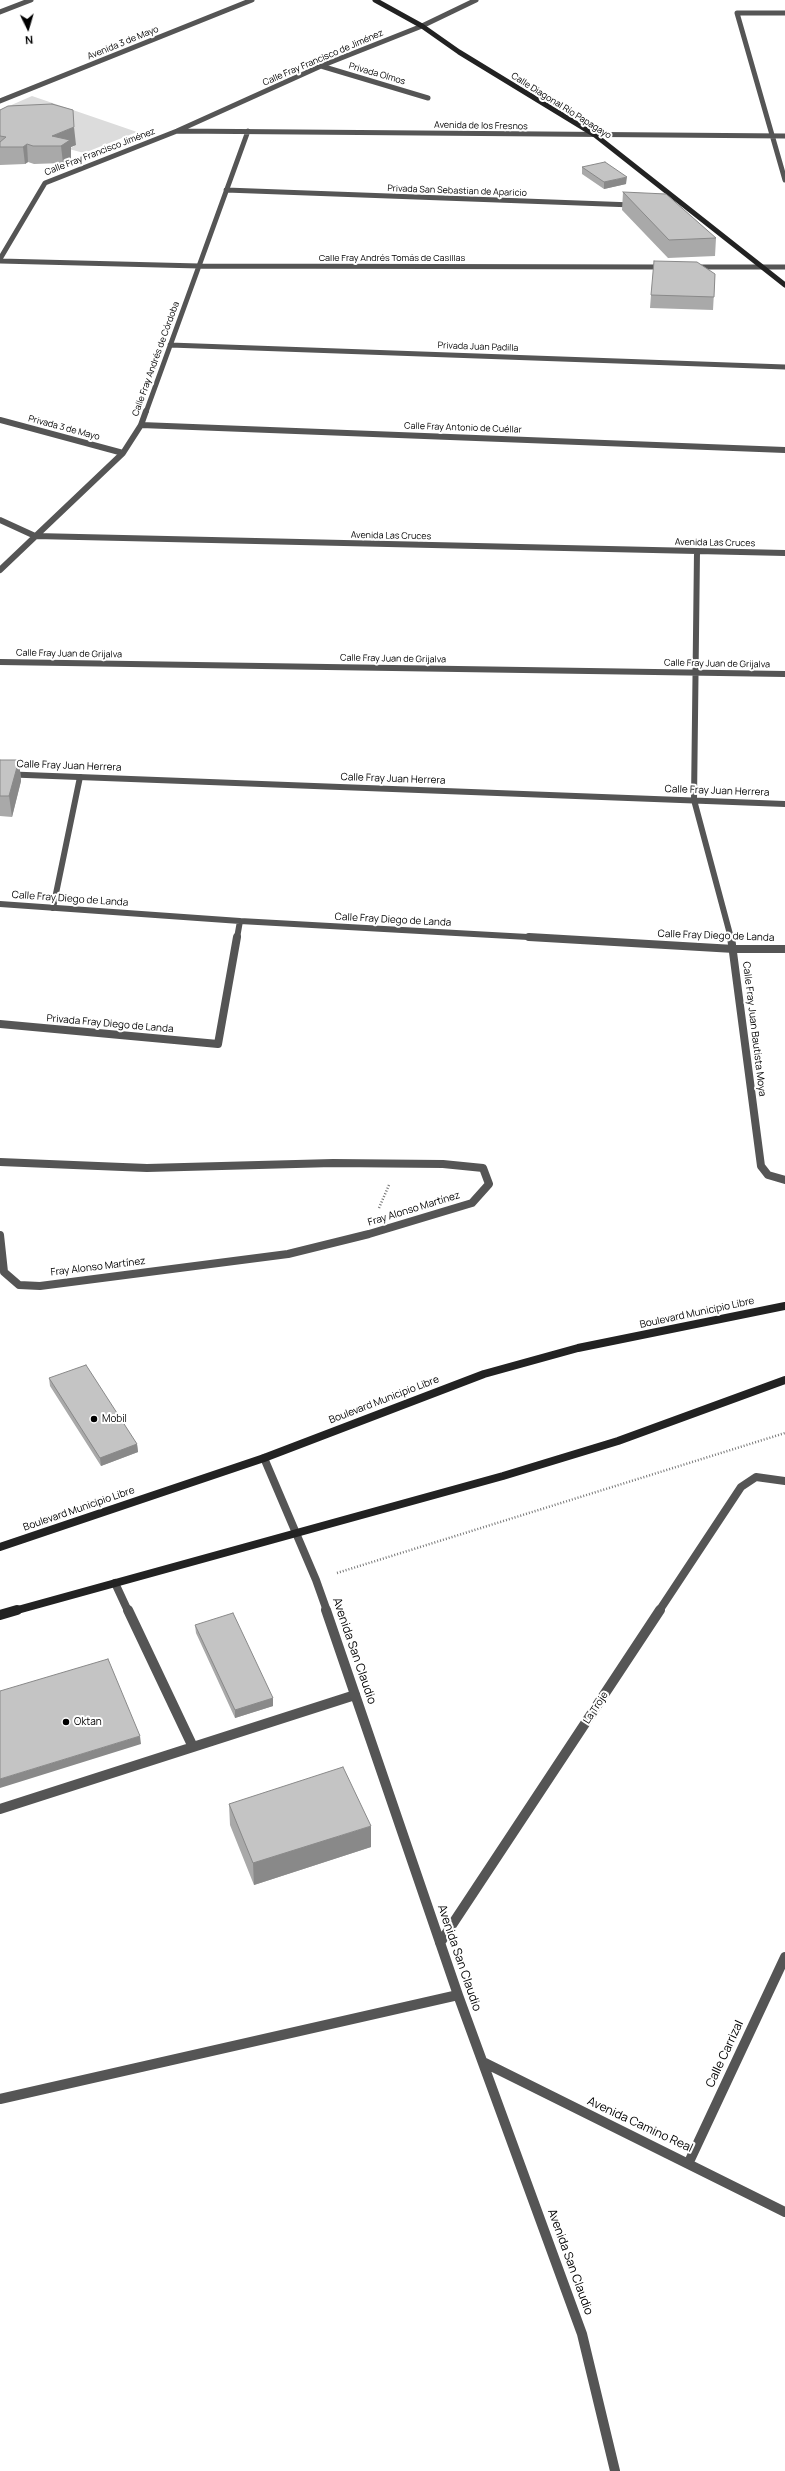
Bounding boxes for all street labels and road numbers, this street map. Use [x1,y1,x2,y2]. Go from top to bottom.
street label: Avenida 3 de Mayo [86,24,160,62]
street label: Calle Fray Francisco de Jiménez [261,28,385,88]
street label: Privada Olmos [347,61,407,87]
street label: Calle Diagonal Río Papagayo [509,71,613,141]
street label: Avenida de los Fresnos [434,120,528,132]
street label: Calle Fray Francisco Jiménez [43,126,157,178]
street label: Privada San Sebastian de Aparicio [387,183,527,199]
street label: Calle Fray Andrés Tomás de Casillas [319,253,465,263]
street label: Calle Fray Andrés de Córdoba [130,300,182,418]
street label: Privada Juan Padilla [437,340,519,354]
street label: Privada 3 de Mayo [27,413,101,443]
street label: Calle Fray Antonio de Cuéllar [404,421,522,435]
street label: Avenida Las Cruces [351,530,431,542]
street label: Avenida Las Cruces [675,537,755,549]
street label: Calle Fray Juan de Grijalva [16,648,122,660]
street label: Calle Fray Juan de Grijalva [340,653,446,665]
street label: Calle Fray Juan de Grijalva [664,658,770,670]
street label: Calle Fray Juan Herrera [16,758,122,774]
street label: Calle Fray Juan Herrera [340,771,446,787]
street label: Calle Fray Juan Herrera [664,783,770,799]
street label: Calle Fray Diego de Landa [11,889,129,909]
street label: Calle Fray Diego de Landa [334,911,452,929]
street label: Calle Fray Diego de Landa [657,928,775,944]
street label: Calle Fray Juan Bautista Moya [740,961,768,1097]
street label: Privada Fray Diego de Landa [46,1012,174,1036]
street label: Fray Alonso Martínez [367,1189,461,1229]
street label: Fray Alonso Martínez [50,1255,146,1279]
street label: Boulevard Municipio Libre [639,1295,755,1331]
street label: Boulevard Municipio Libre [327,1373,441,1427]
street label: Boulevard Municipio Libre [22,1484,136,1534]
street label: Avenida San Claudio [329,1596,379,1706]
street label: La Troje [581,1690,611,1726]
street label: Avenida San Claudio [434,1903,484,2013]
street label: Calle Carrizal [703,2018,747,2090]
street label: Avenida Camino Real [585,2094,695,2156]
street label: Avenida San Claudio [544,2207,596,2317]

